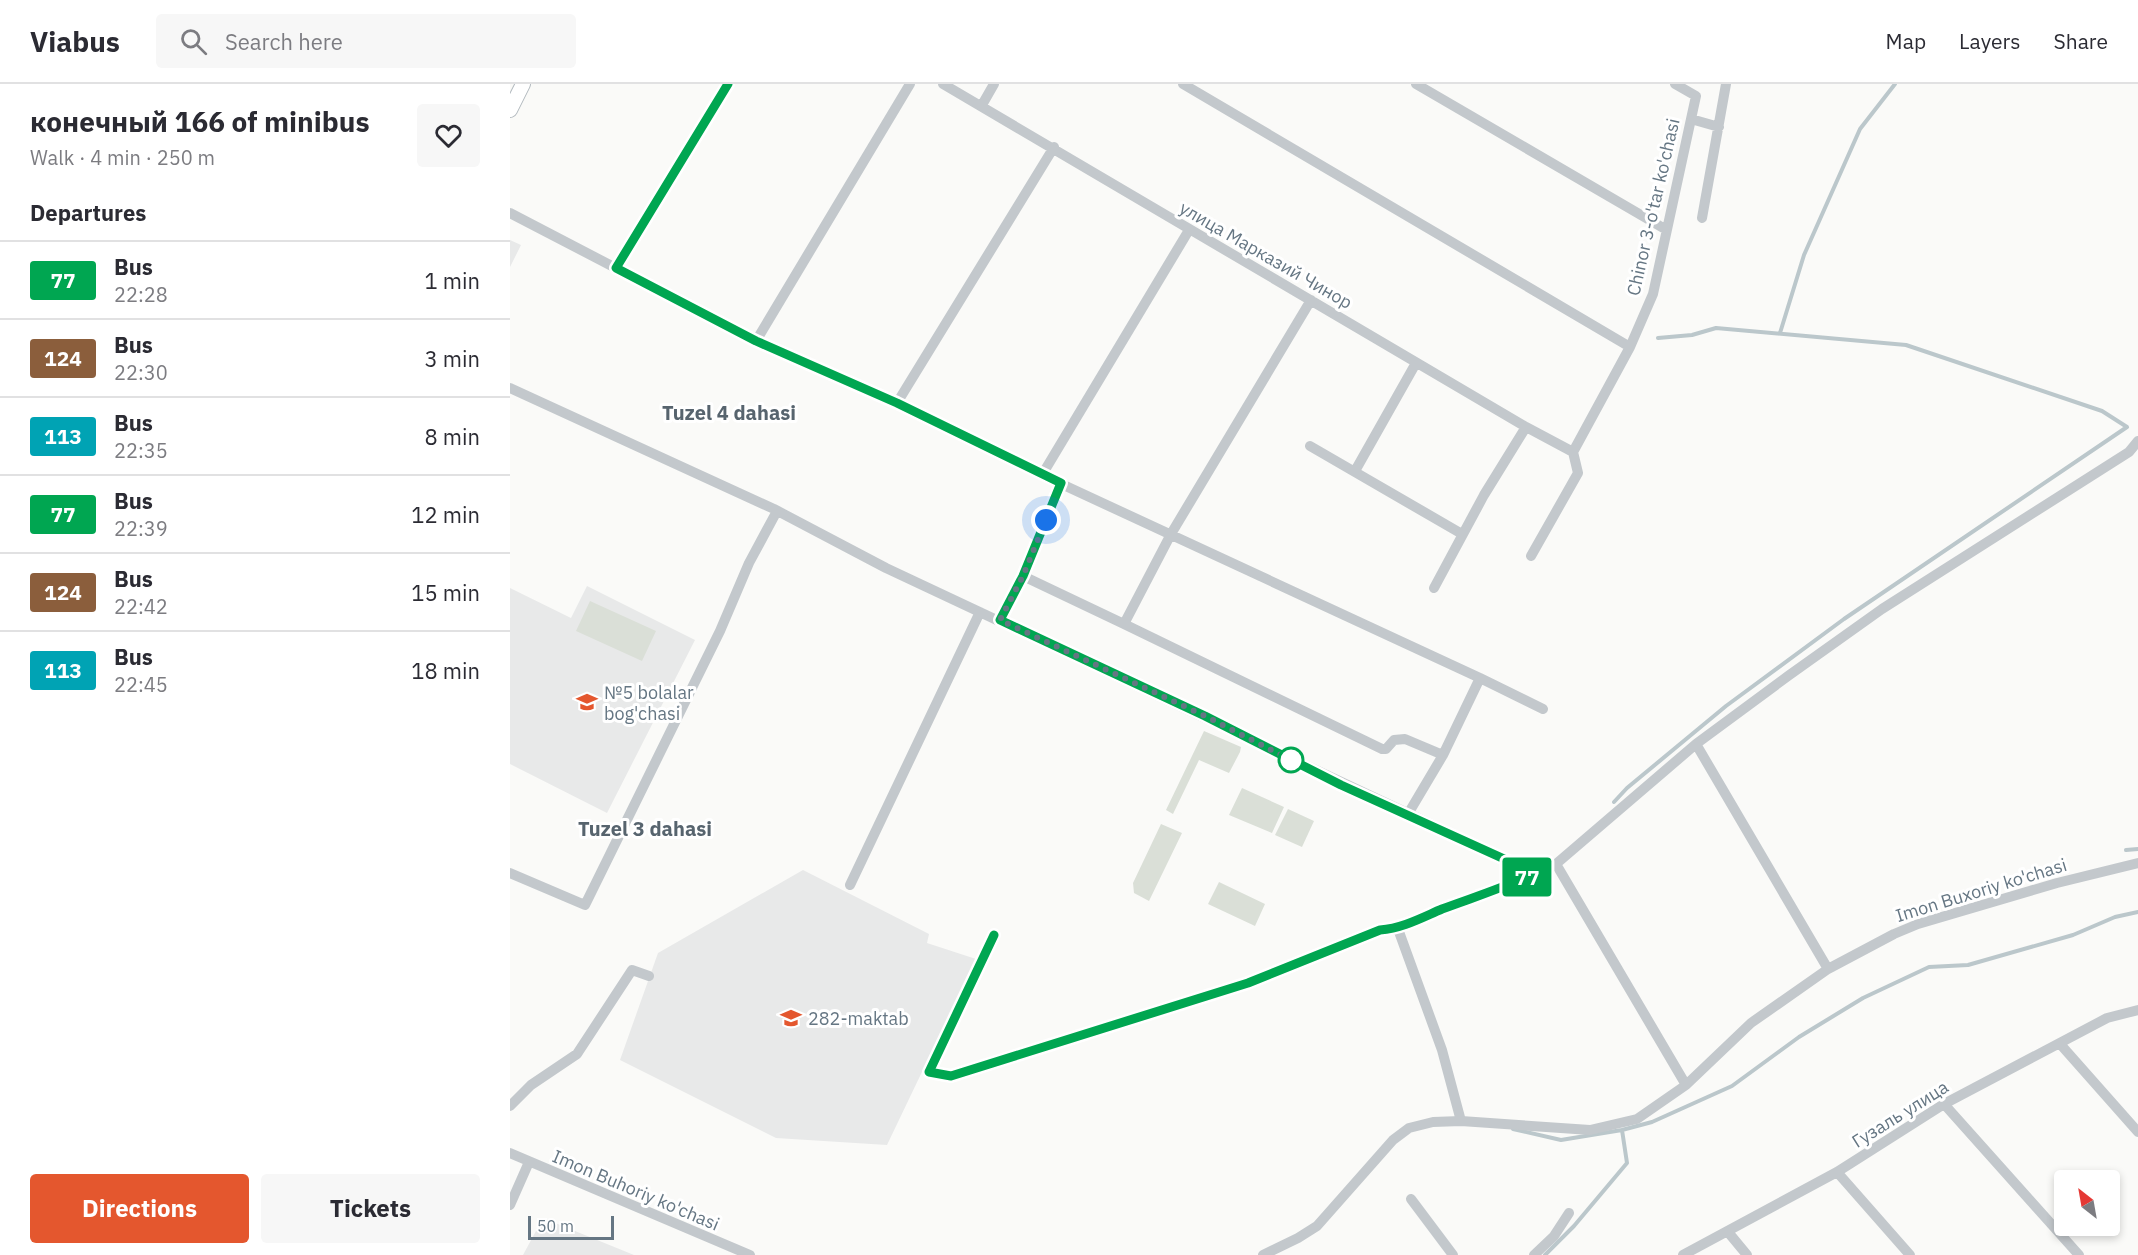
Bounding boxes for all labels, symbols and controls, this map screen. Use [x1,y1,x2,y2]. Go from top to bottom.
search box [156,14,576,68]
text: Viabus [30,23,120,60]
icon: search [177,25,210,58]
text: Search here [225,27,343,56]
text: Map [1886,27,1926,55]
text: Layers [1959,27,2021,55]
text: Share [2054,27,2108,55]
text: конечный 166 of minibus [30,103,370,140]
button: heart [417,104,480,167]
street label: Chinor 3-o'tar ko'chasi [1621,116,1685,298]
text: Walk · 4 min · 250 m [30,144,215,171]
street label: улица Марказий Чинор [1175,196,1357,314]
text: Departures [30,198,146,227]
text: Bus [114,252,153,281]
text: 77 [50,266,76,294]
text: 1 min [424,266,480,295]
text: 22:28 [114,281,168,308]
text: Bus [114,330,153,359]
text: 124 [44,344,82,372]
text: 3 min [424,344,480,373]
text: 22:30 [114,359,168,386]
district label: Tuzel 4 dahasi [662,399,796,426]
text: Bus [114,408,153,437]
text: 113 [44,422,82,450]
text: 8 min [424,422,480,451]
text: 22:35 [114,437,168,464]
text: Bus [114,486,153,515]
text: 77 [50,500,76,528]
text: 12 min [411,500,480,529]
your location [1031,505,1061,535]
text: 22:39 [114,515,168,542]
text: Bus [114,564,153,593]
text: 124 [44,578,82,606]
text: 15 min [411,578,480,607]
text: 22:42 [114,593,168,620]
text: Bus [114,642,153,671]
text: 113 [44,656,82,684]
text: 18 min [411,656,480,685]
text: 22:45 [114,671,168,698]
place label: №5 bolalar bog'chasi [604,681,694,725]
school or university icon: №5 bolalar bog'chasi [575,690,599,714]
unlabelled marker [1278,747,1304,773]
district label: Tuzel 3 dahasi [578,815,712,842]
street label: Imon Buxoriy ko'chasi [1893,853,2069,927]
line badge: 77 [1500,858,1554,896]
text: 77 [1514,863,1540,891]
school or university icon: 282-maktab [779,1006,803,1030]
place label: 282-maktab [808,1007,909,1030]
street label: Гузаль улица [1847,1075,1953,1153]
street label: Imon Buhoriy ko'chasi [549,1144,723,1236]
north arrow [2054,1170,2120,1236]
map controls [2054,1170,2120,1236]
button: Directions [30,1174,249,1243]
button: Tickets [261,1174,480,1243]
scale bar [528,1213,614,1240]
text: 50 m [537,1216,574,1236]

